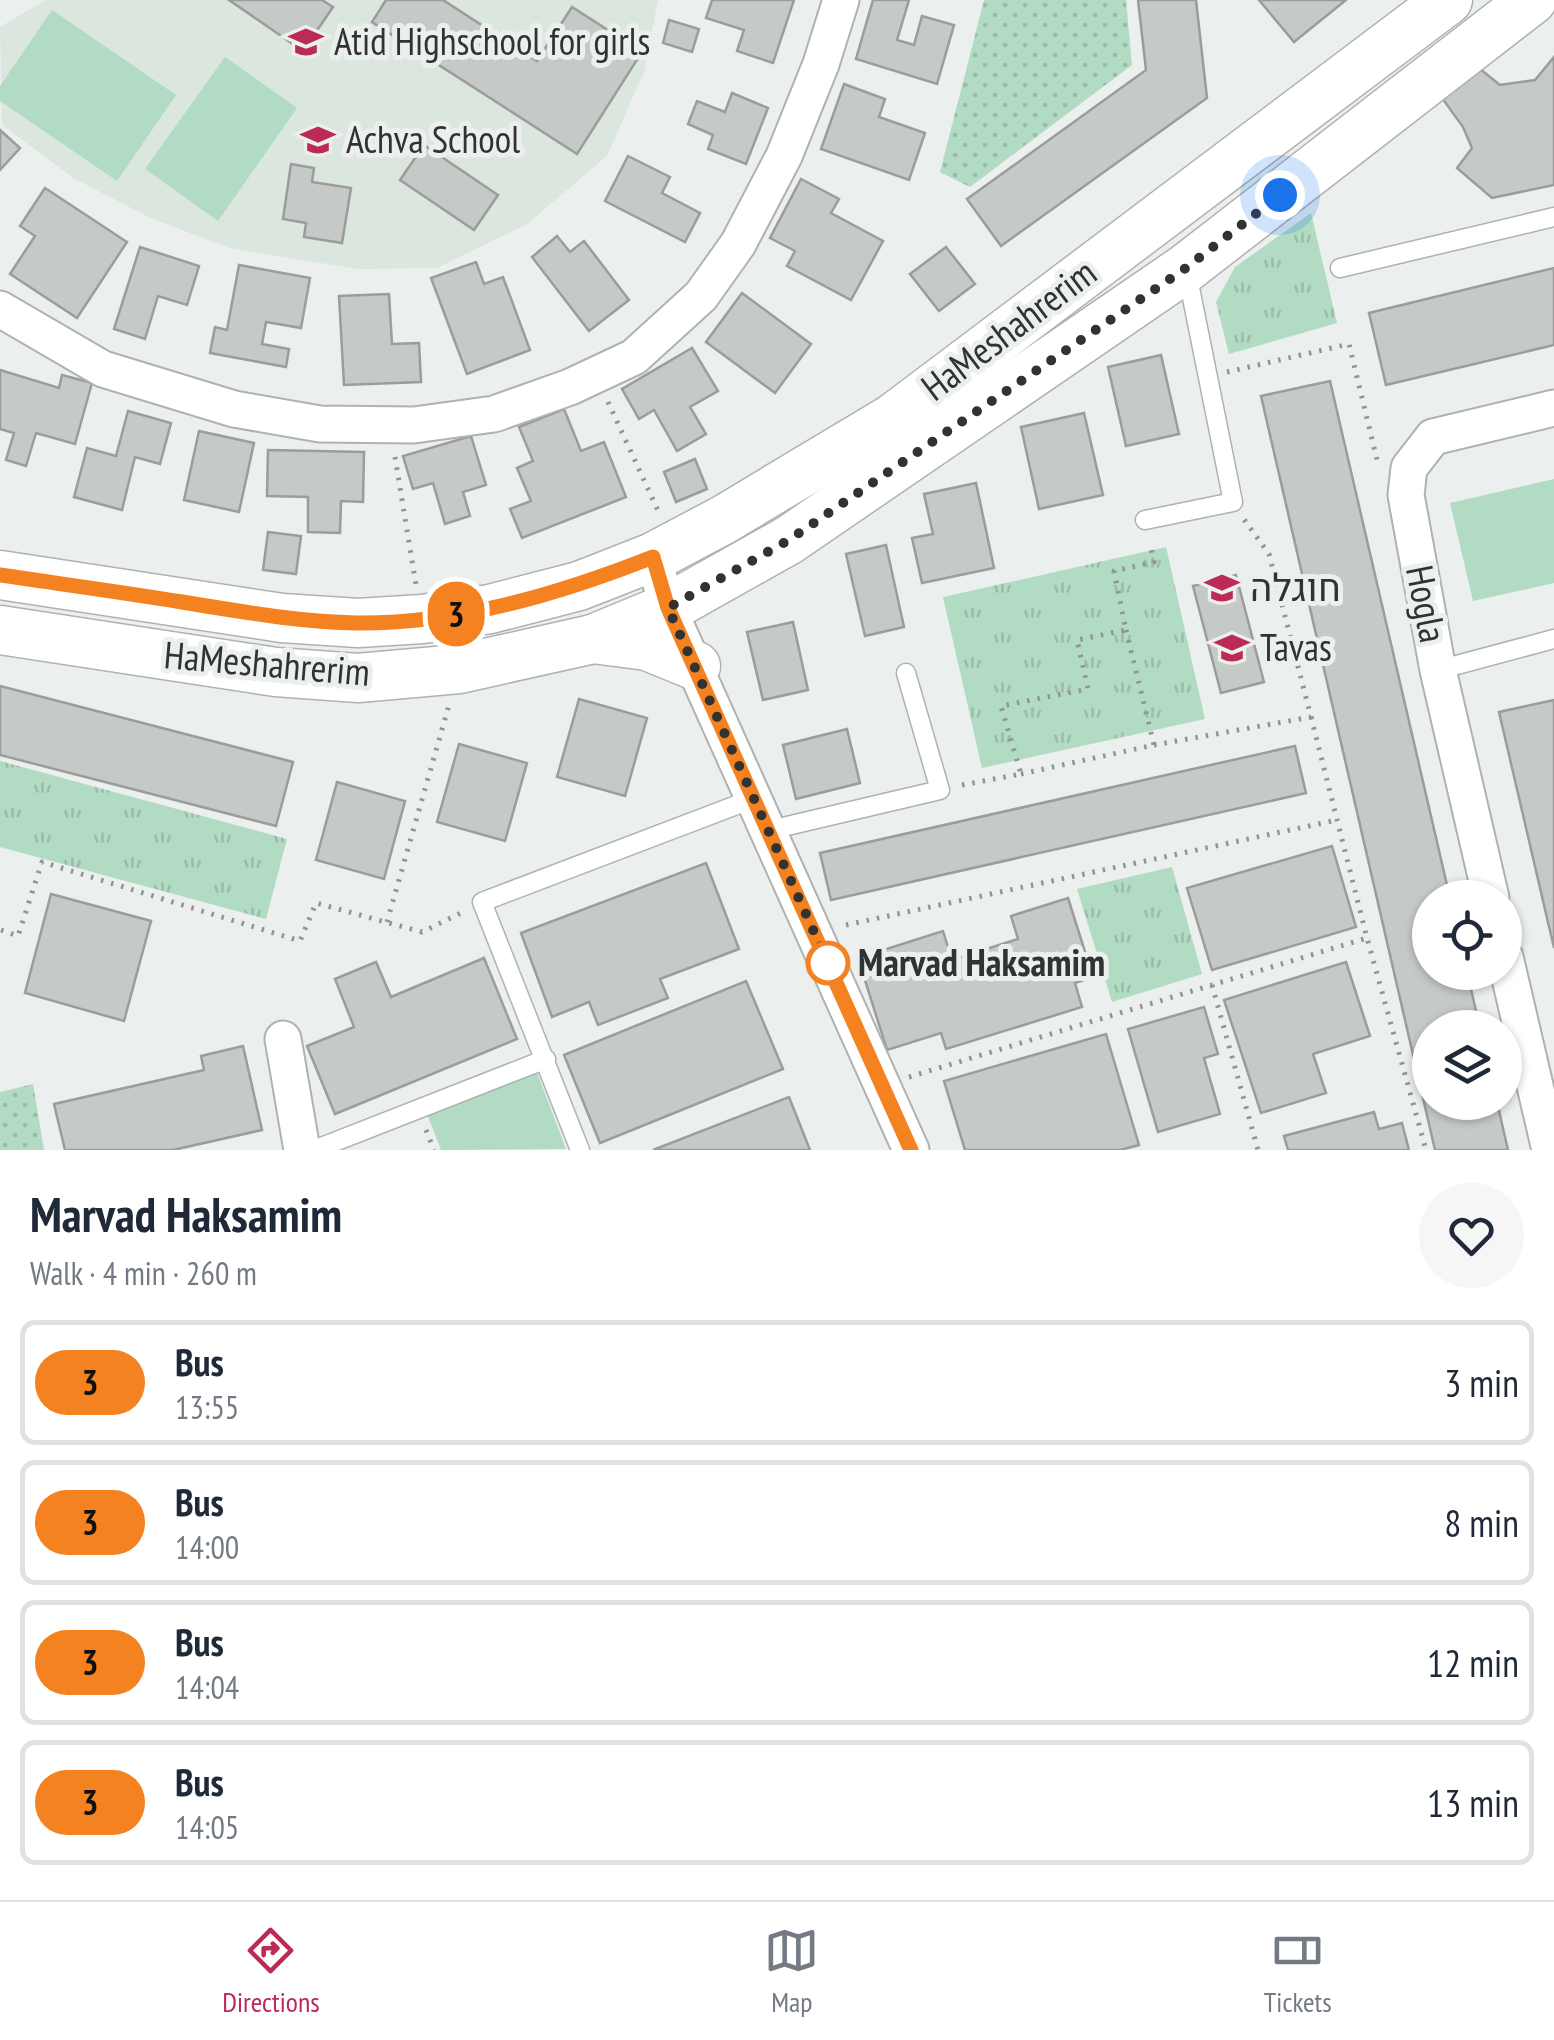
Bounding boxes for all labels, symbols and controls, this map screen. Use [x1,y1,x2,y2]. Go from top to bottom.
place label: Atid Highschool for girls [334,16,650,65]
school or university icon: Atid Highschool for girls [287,23,325,61]
place label: Achva School [346,114,520,163]
school or university icon: Achva School [299,121,337,159]
your location [1255,170,1305,220]
street label: HaMeshahrerim [911,247,1105,410]
street label: Hogla [1396,561,1459,646]
place label: חוגלה [1250,562,1341,611]
school or university icon: חוגלה [1203,569,1241,607]
line badge: 3 [424,582,488,646]
text: 3 [448,591,464,637]
place label: Tavas [1260,622,1332,671]
street label: HaMeshahrerim [162,629,372,696]
school or university icon: Tavas [1213,629,1251,667]
map controls [1412,880,1522,1120]
button: locate [1412,880,1522,990]
place label: Marvad Haksamim [858,937,1105,986]
marker: Marvad Haksamim [807,942,849,984]
button: layers [1412,1010,1522,1120]
text: Marvad Haksamim [30,1183,342,1245]
button: heart [1419,1183,1524,1288]
text: Walk · 4 min · 260 m [30,1252,257,1294]
text: Bus [175,1337,224,1386]
text: 3 min [1444,1358,1519,1407]
text: 3 [82,1359,98,1405]
text: 13:55 [175,1386,239,1428]
text: Bus [175,1477,224,1526]
text: 8 min [1444,1498,1519,1547]
text: 3 [82,1499,98,1545]
text: 14:00 [175,1526,239,1568]
text: Bus [175,1617,224,1666]
text: 12 min [1427,1638,1519,1687]
text: 3 [82,1639,98,1685]
text: 14:04 [175,1666,239,1708]
text: Bus [175,1757,224,1806]
text: 13 min [1427,1778,1519,1827]
text: 3 [82,1779,98,1825]
text: 14:05 [175,1806,239,1848]
tab: Directions [222,1923,320,2020]
tab: Map [764,1923,819,2020]
tab: Tickets [1264,1923,1332,2020]

